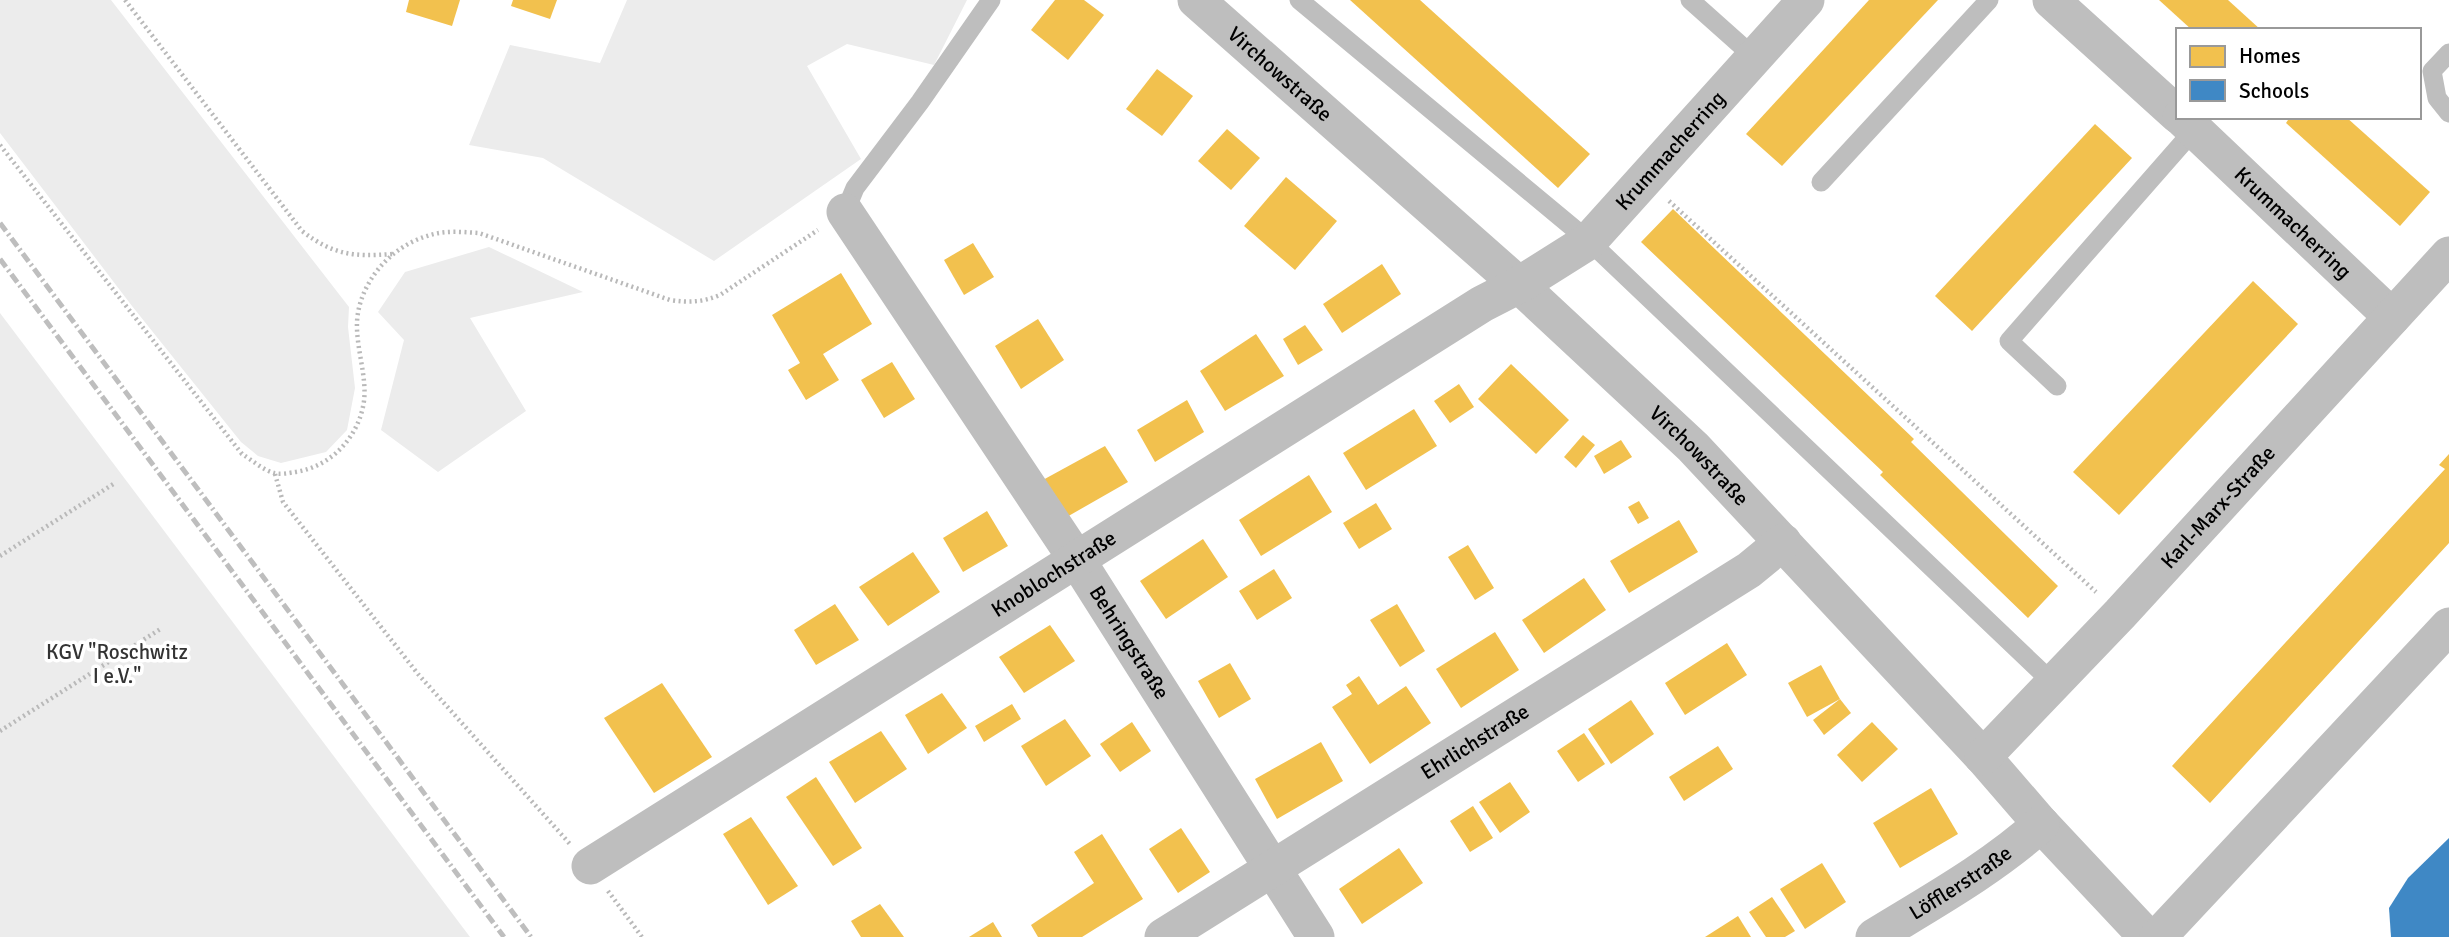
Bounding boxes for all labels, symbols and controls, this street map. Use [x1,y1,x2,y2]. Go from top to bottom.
street label: Virchowstraße [1222,21,1338,127]
legend [2176,28,2421,119]
text: Homes [2239,43,2301,69]
text: Schools [2239,78,2309,104]
street label: Krummacherring [1610,86,1731,216]
street label: Krummacherring [2229,161,2357,285]
street label: Virchowstraße [1644,400,1754,511]
street label: Karl-Marx-Straße [2155,440,2281,574]
street label: Knoblochstraße [986,525,1121,623]
street label: Behringstraße [1084,581,1175,704]
park label: KGV "Roschwitz I e.V." [46,639,188,689]
street label: Ehrlichstraße [1416,698,1534,785]
street label: Löfflerstraße [1904,840,2017,926]

